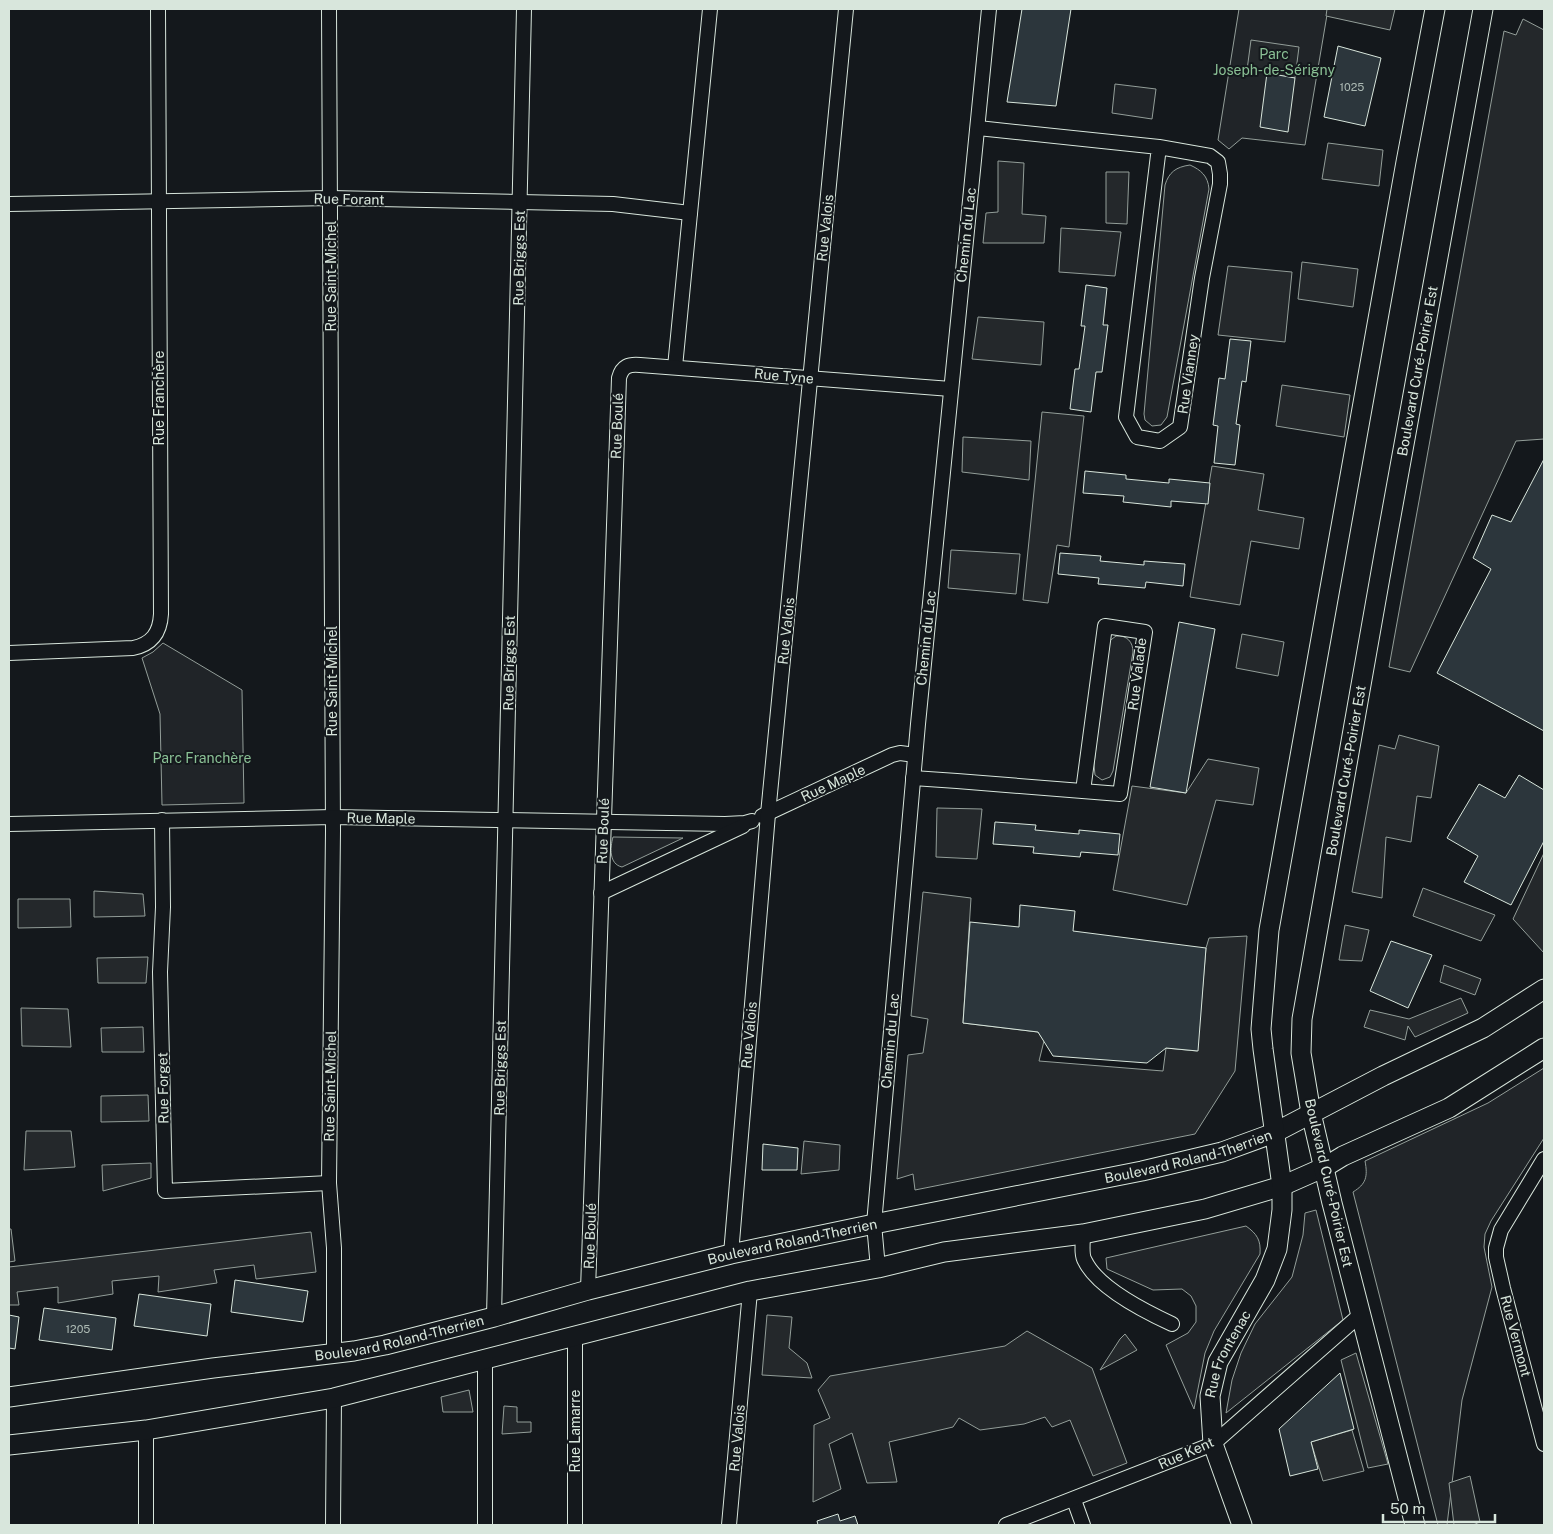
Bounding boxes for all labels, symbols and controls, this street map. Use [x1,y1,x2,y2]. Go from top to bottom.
park label: Parc Joseph-de-Sérigny [1213,46,1335,78]
house number: 1025 [1340,81,1364,93]
street label: Chemin du Lac [953,187,979,283]
street label: Rue Forant [313,190,385,208]
street label: Rue Valois [814,194,836,262]
street label: Rue Briggs Est [510,210,528,306]
street label: Rue Saint-Michel [323,220,339,332]
street label: Boulevard Curé-Poirier Est [1394,285,1441,457]
street label: Rue Vianney [1174,333,1202,415]
street label: Rue Franchère [151,350,167,445]
street label: Rue Tyne [753,365,815,387]
street label: Rue Boulé [608,393,626,459]
street label: Chemin du Lac [913,590,939,686]
street label: Rue Valois [775,597,797,665]
street label: Rue Briggs Est [500,615,518,711]
street label: Rue Saint-Michel [324,625,340,737]
street label: Rue Valade [1125,637,1149,711]
street label: Boulevard Curé-Poirier Est [1323,684,1369,857]
park label: Parc Franchère [153,750,252,766]
street label: Rue Maple [798,761,868,805]
street label: Rue Boulé [594,798,612,864]
street label: Rue Maple [346,809,416,827]
street label: Chemin du Lac [878,993,902,1089]
street label: Rue Valois [738,1001,760,1069]
street label: Rue Briggs Est [491,1020,509,1116]
street label: Rue Saint-Michel [321,1030,339,1142]
street label: Rue Forget [154,1052,172,1124]
street label: Boulevard Curé-Poirier Est [1302,1097,1356,1269]
street label: Boulevard Roland-Therrien [1103,1126,1274,1186]
street label: Rue Boulé [581,1203,599,1269]
street label: Boulevard Roland-Therrien [706,1216,878,1268]
street label: Rue Vermont [1497,1293,1535,1379]
street label: Rue Frontenac [1202,1307,1254,1399]
street label: Boulevard Roland-Therrien [314,1312,486,1364]
house number: 1205 [66,1323,90,1335]
street label: Rue Lamarre [567,1389,583,1472]
street label: Rue Valois [726,1404,748,1472]
street label: Rue Kent [1156,1434,1216,1472]
scale bar [1383,1492,1496,1524]
text: 50 m [1390,1500,1425,1517]

